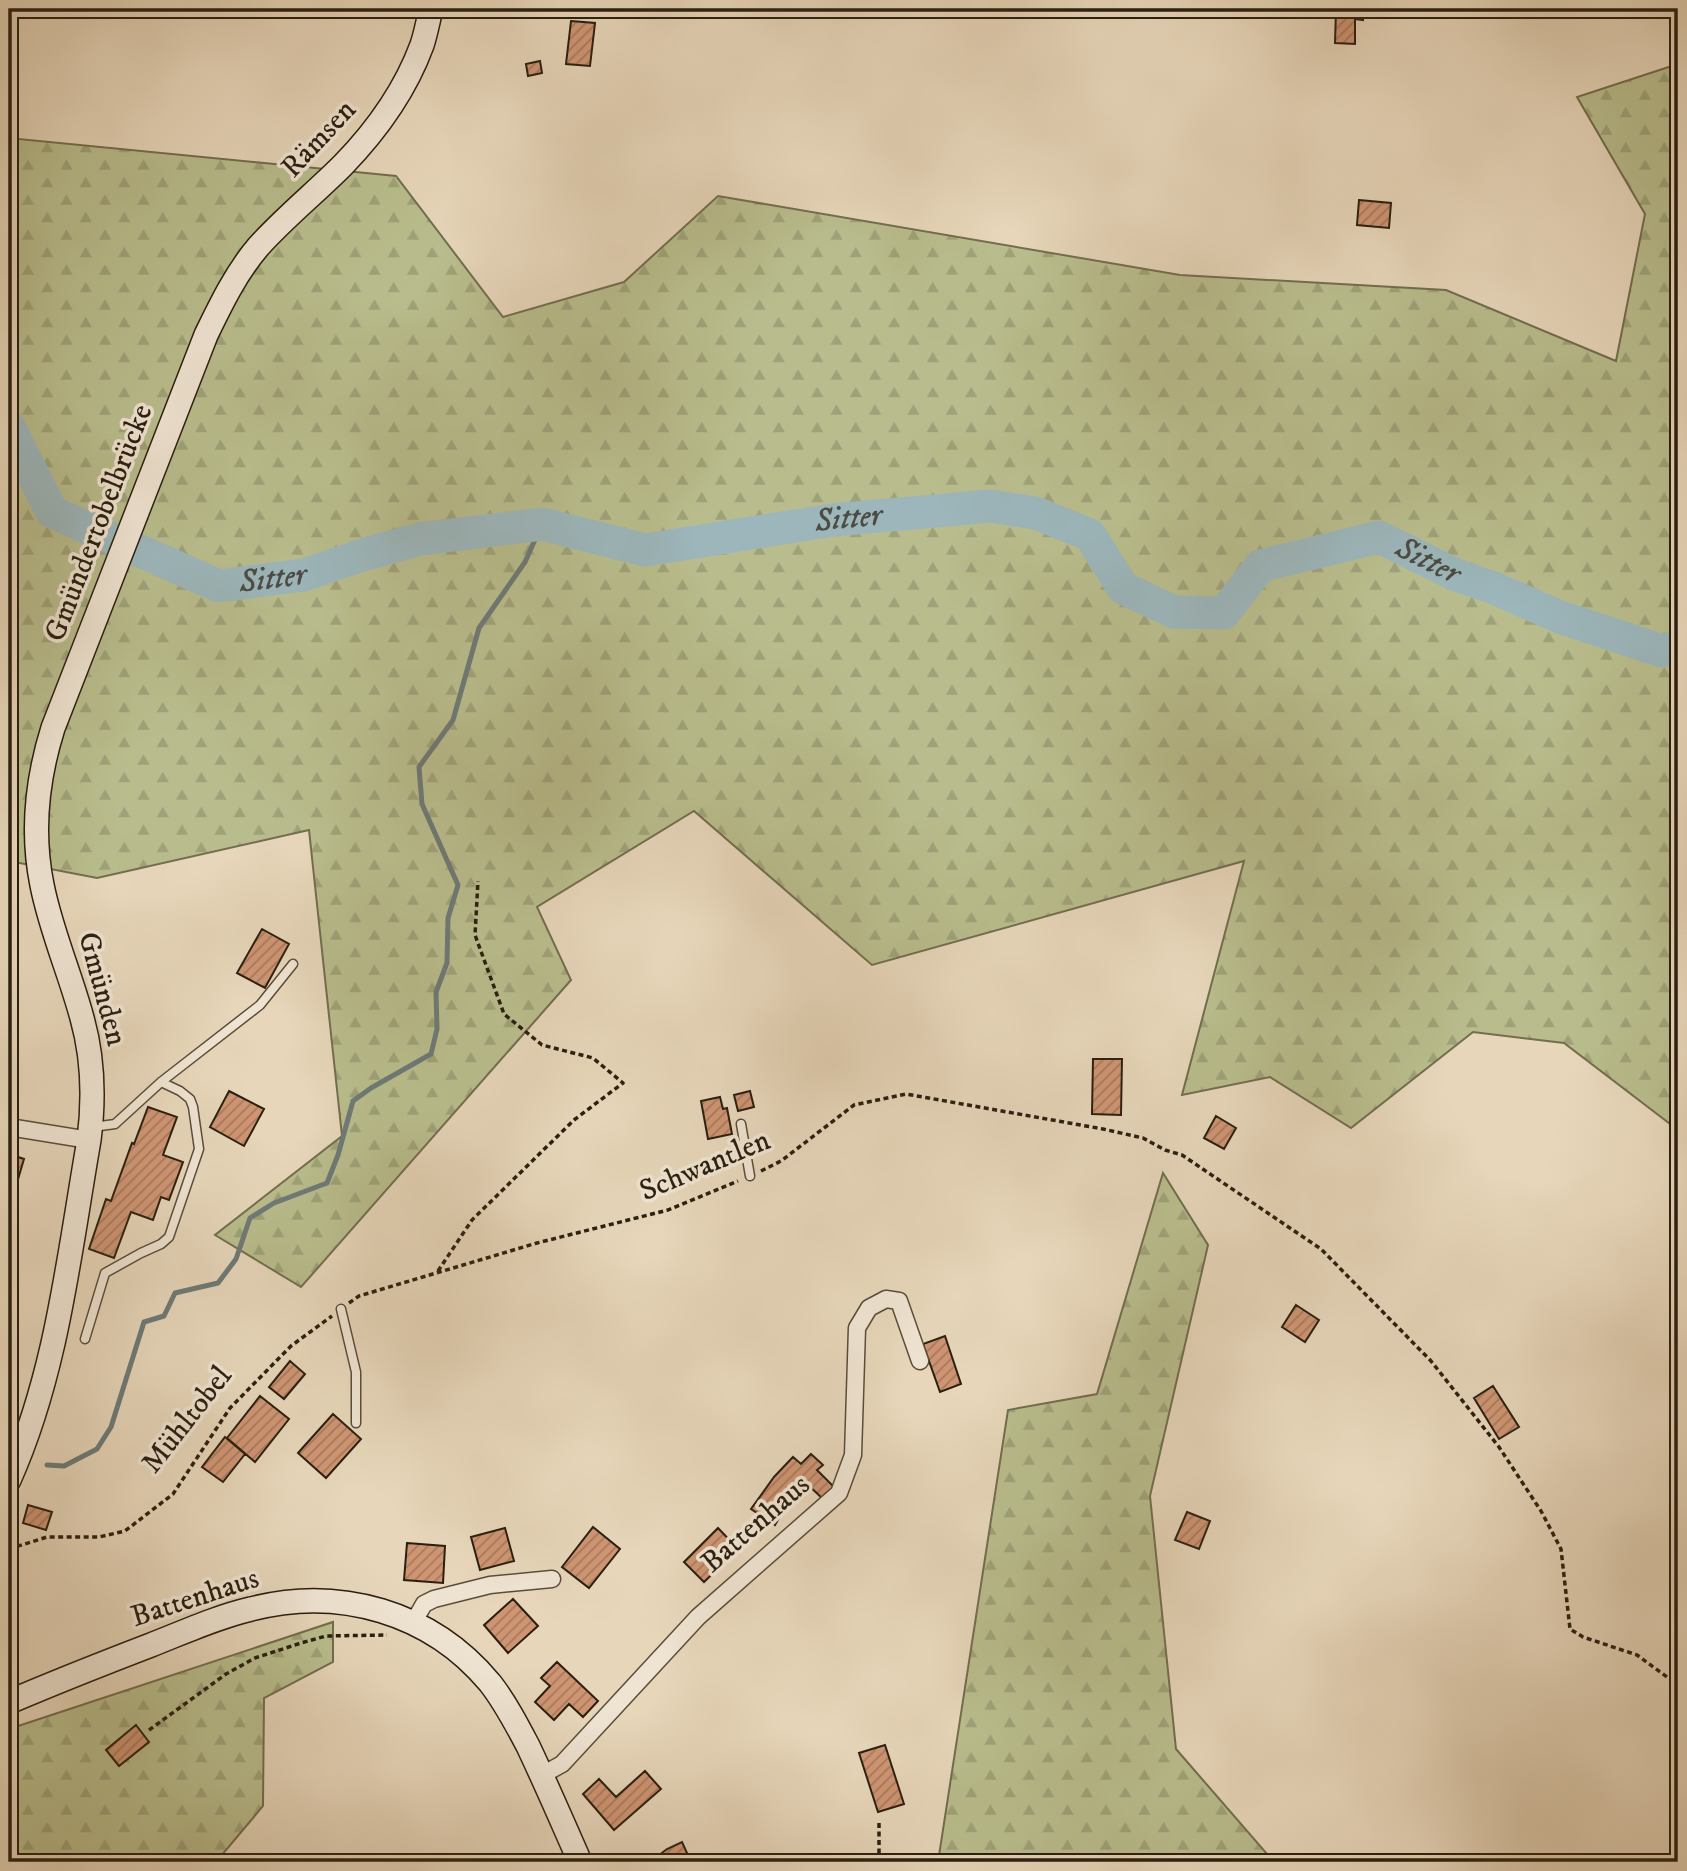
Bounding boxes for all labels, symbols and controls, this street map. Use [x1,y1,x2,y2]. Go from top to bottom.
street label: Rämsen [274,92,365,186]
street label: Gmündertobelbrücke [37,399,161,647]
water label: Sitter [811,495,886,543]
water label: Sitter [1388,528,1469,595]
water label: Sitter [236,555,311,603]
street label: Gmünden [69,928,135,1050]
street label: Schwantlen [634,1122,776,1210]
street label: Mühltobel [134,1359,240,1481]
street label: Battenhaus [694,1467,818,1581]
street label: Battenhaus [126,1560,264,1636]

